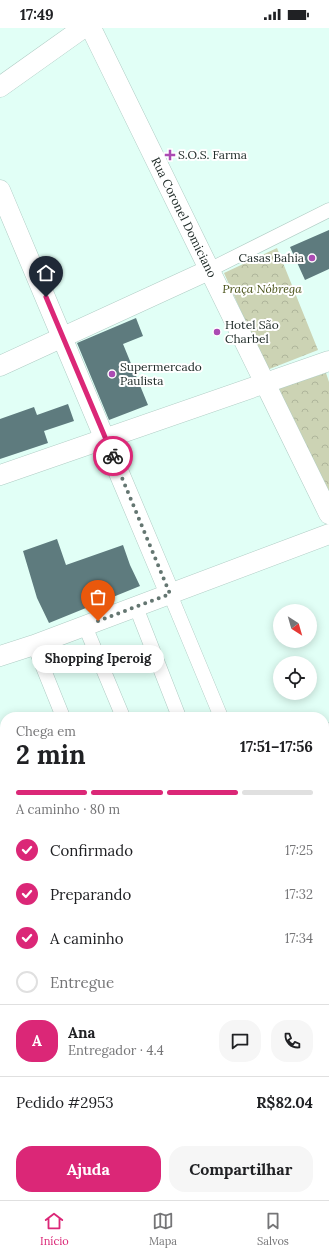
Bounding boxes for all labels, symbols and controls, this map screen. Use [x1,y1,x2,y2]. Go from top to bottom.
text: 17:49 [20,5,54,24]
place label: S.O.S. Farma [178,147,247,162]
marker: S.O.S. Farma [165,150,175,160]
street label: Rua Coronel Domiciano [148,155,220,280]
place label: Casas Bahia [239,250,304,265]
marker: Casas Bahia [307,253,317,263]
pin [29,256,63,297]
icon: home [35,262,57,284]
park label: Praça Nóbrega [222,281,302,296]
place label: Hotel São Charbel [225,317,279,346]
marker: Hotel São Charbel [212,327,222,337]
place label: Supermercado Paulista [120,359,202,388]
marker: Supermercado Paulista [107,369,117,379]
courier [93,436,133,476]
icon: bike [102,445,124,467]
pin [81,580,115,621]
icon: bag [87,586,109,608]
north arrow [273,604,317,648]
map controls [273,604,317,700]
callout: Shopping Iperoig [32,645,164,673]
text: Shopping Iperoig [45,650,151,667]
button: locate [273,656,317,700]
text: Chega em [16,723,76,740]
text: 17:51–17:56 [240,737,313,756]
text: 2 min [16,738,86,771]
text: A caminho · 80 m [16,801,120,818]
icon: check [16,839,38,861]
text: Confirmado [50,841,133,860]
text: 17:25 [285,842,313,859]
icon: check [16,883,38,905]
text: Preparando [50,885,131,904]
text: 17:32 [285,886,313,903]
icon: check [16,927,38,949]
text: A caminho [50,929,124,948]
text: 17:34 [285,930,313,947]
text: Entregue [50,973,114,992]
button: chat [219,1020,261,1062]
button: phone [271,1020,313,1062]
text: Ana [68,1023,95,1042]
text: A [32,1031,42,1050]
text: Entregador · 4.4 [68,1042,164,1059]
text: Pedido #2953 [16,1093,114,1112]
text: R$82.04 [256,1093,313,1112]
button: Ajuda [16,1146,161,1192]
button: Compartilhar [169,1146,313,1192]
tab: Início [40,1210,69,1248]
tab: Mapa [149,1210,177,1248]
tab: Salvos [257,1210,289,1248]

